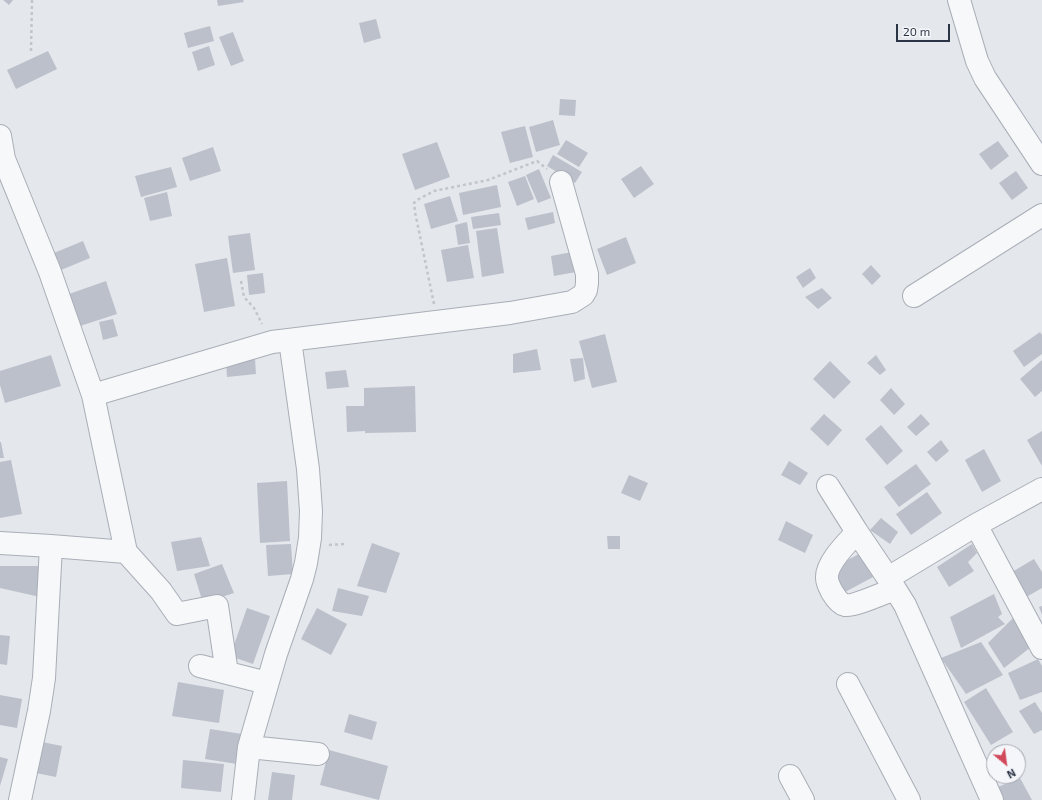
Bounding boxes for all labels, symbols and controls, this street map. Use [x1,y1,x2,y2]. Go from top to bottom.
scale bar [898,16,952,42]
text: 20 m [903,24,930,38]
north arrow [986,744,1026,784]
text: N [1005,766,1018,782]

